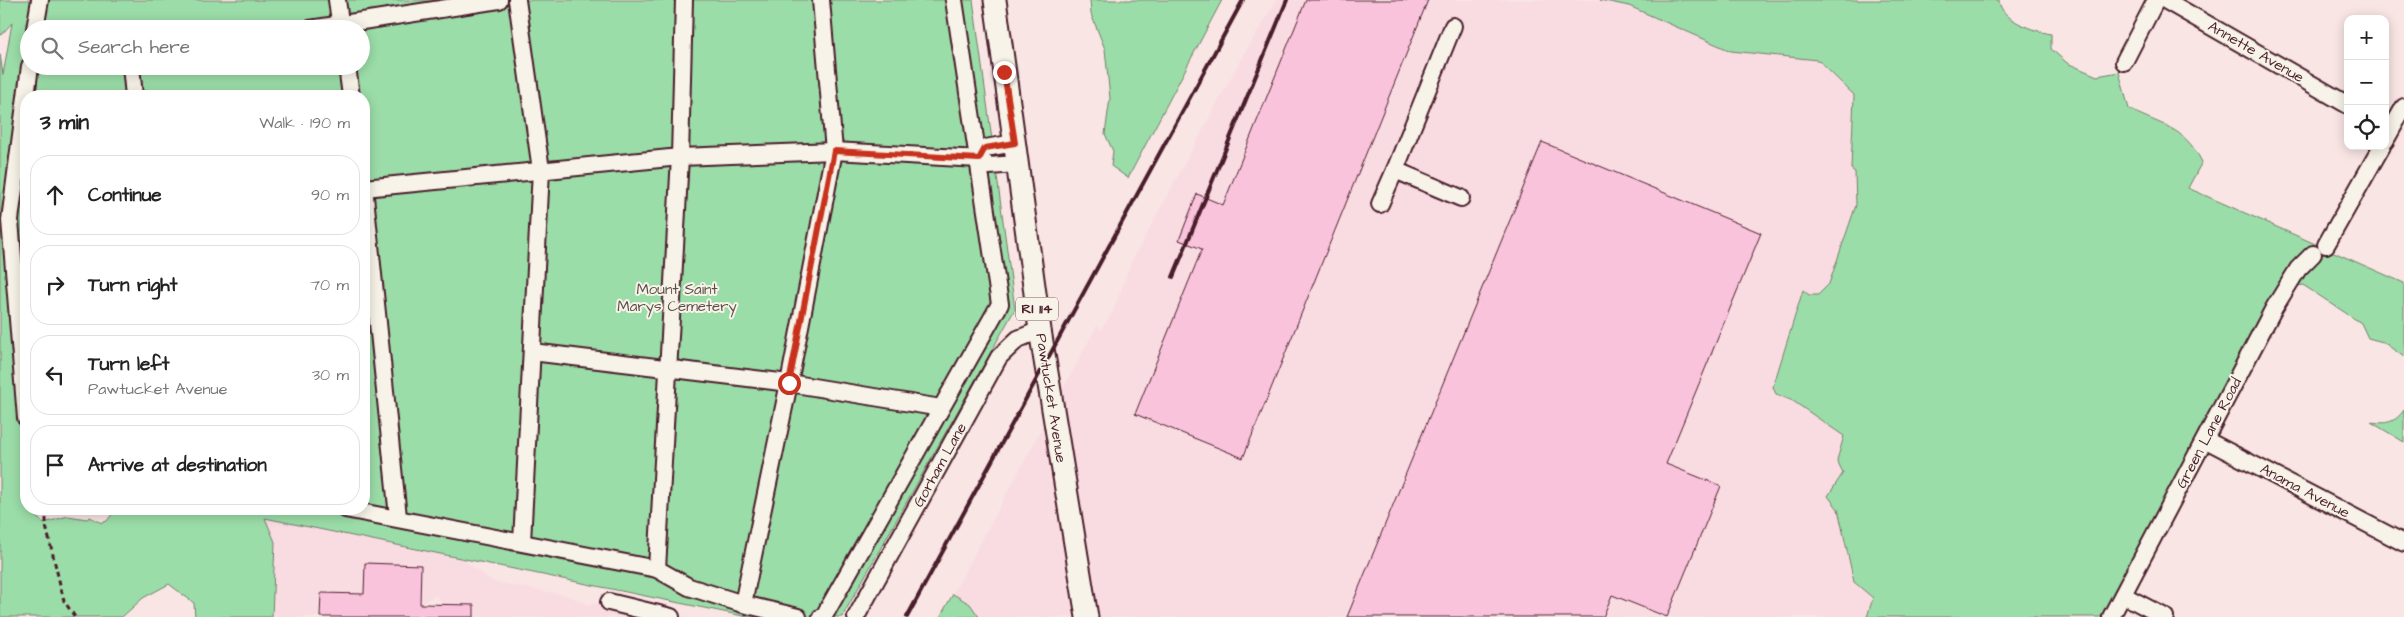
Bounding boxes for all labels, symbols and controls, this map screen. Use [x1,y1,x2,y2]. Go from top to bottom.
map controls [2344,15,2389,150]
button: + [2344,15,2389,60]
street label: Annette Avenue [2204,16,2308,88]
search box [20,20,370,75]
icon: search [38,34,66,62]
text: Search here [78,34,190,61]
button: − [2344,60,2389,105]
route end [993,61,1016,84]
button: locate [2344,105,2389,150]
text: 3 min [40,108,89,137]
text: Walk · 190 m [259,112,350,134]
icon: ahead [41,181,69,209]
text: Continue [88,182,162,209]
text: 90 m [311,184,349,206]
icon: right [41,271,69,299]
text: Turn right [88,272,177,299]
text: 70 m [310,274,349,296]
park label: Mount Saint Marys Cemetery [617,279,737,318]
road number: RI 114 [1016,298,1058,320]
street label: Pawtucket Avenue [1030,332,1072,464]
text: Turn left [88,351,169,378]
icon: left [41,361,69,389]
text: 30 m [312,364,349,386]
route start [778,372,801,395]
street label: Green Lane Road [2171,374,2247,492]
text: Pawtucket Avenue [88,378,227,400]
street label: Gorham Lane [908,419,972,511]
icon: arrive [41,451,69,479]
text: Arrive at destination [88,452,267,479]
street label: Anama Avenue [2256,459,2354,523]

